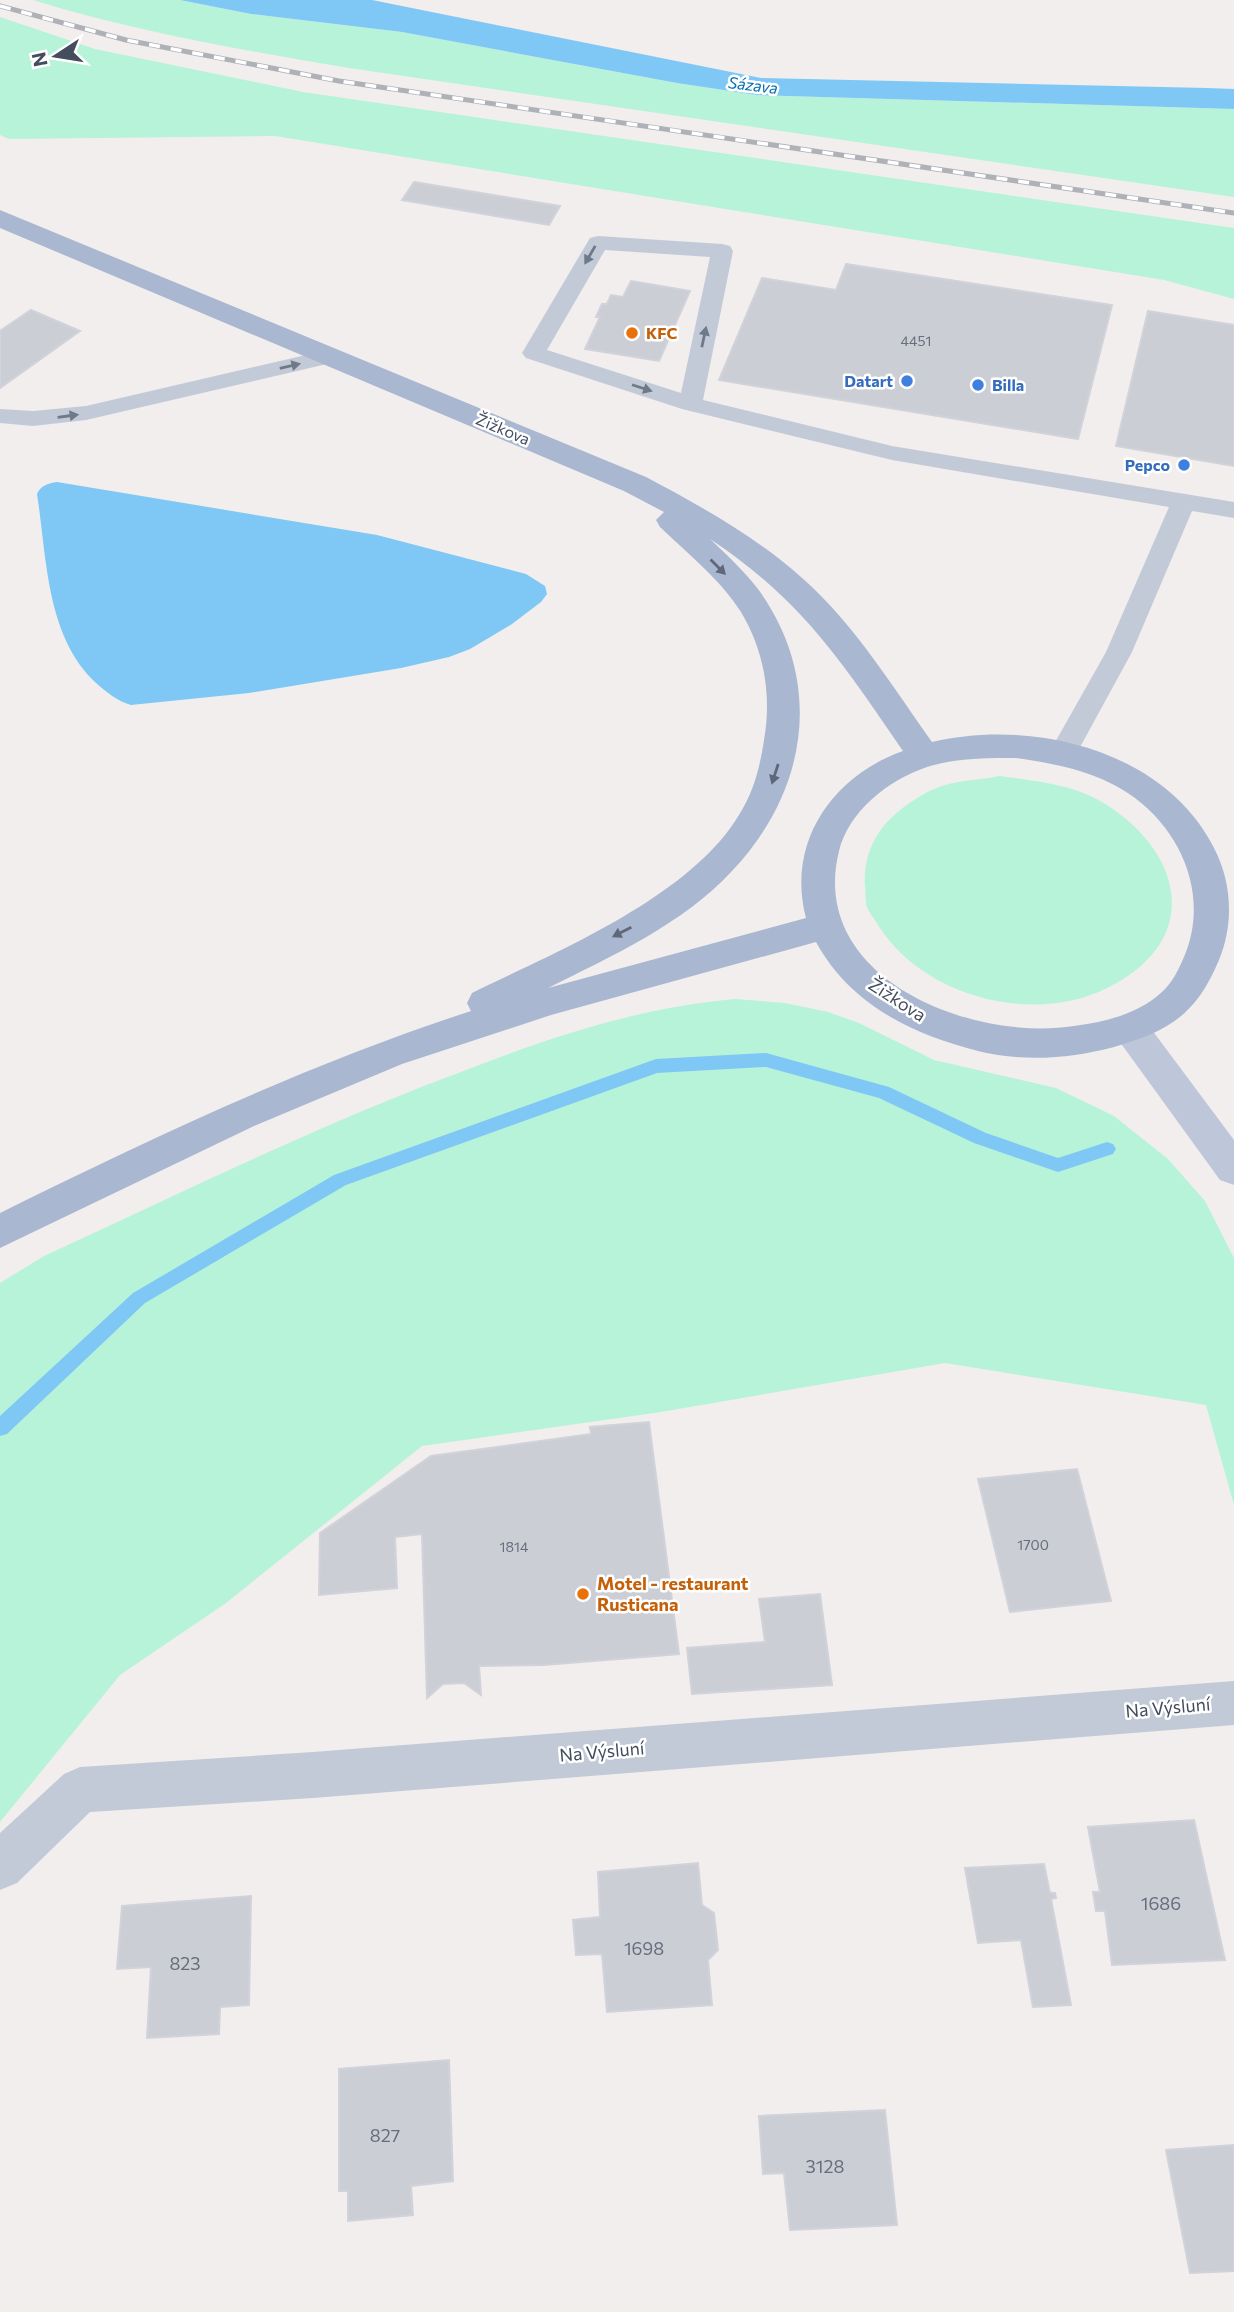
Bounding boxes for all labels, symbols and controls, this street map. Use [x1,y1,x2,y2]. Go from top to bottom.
north arrow [21,21,91,91]
text: N [26,50,52,69]
water label: Sázava [727,72,779,97]
one-way arrow [584,246,597,265]
place label: KFC [646,323,677,342]
marker: KFC [624,325,640,341]
one-way arrow [699,326,710,348]
house number: 4451 [901,332,931,349]
one-way arrow [279,360,301,371]
place label: Datart [844,371,893,390]
marker: Datart [899,373,915,389]
place label: Billa [992,375,1024,394]
marker: Billa [970,377,986,393]
one-way arrow [632,384,653,394]
street label: Žižkova [473,409,533,448]
one-way arrow [57,410,79,421]
place label: Pepco [1125,455,1170,474]
marker: Pepco [1176,457,1192,473]
one-way arrow [710,559,726,575]
one-way arrow [770,763,780,784]
one-way arrow [612,926,632,938]
street label: Žižkova [865,973,930,1026]
house number: 1700 [1017,1536,1049,1553]
house number: 1814 [500,1538,529,1555]
place label: Motel - restaurant Rusticana [597,1572,749,1615]
marker: Motel - restaurant Rusticana [575,1586,591,1602]
street label: Na Výsluní [1125,1692,1213,1722]
street label: Na Výsluní [559,1736,647,1766]
house number: 1686 [1141,1892,1181,1914]
house number: 1698 [624,1937,664,1959]
house number: 823 [169,1952,201,1974]
house number: 827 [370,2124,400,2146]
house number: 3128 [806,2155,844,2177]

